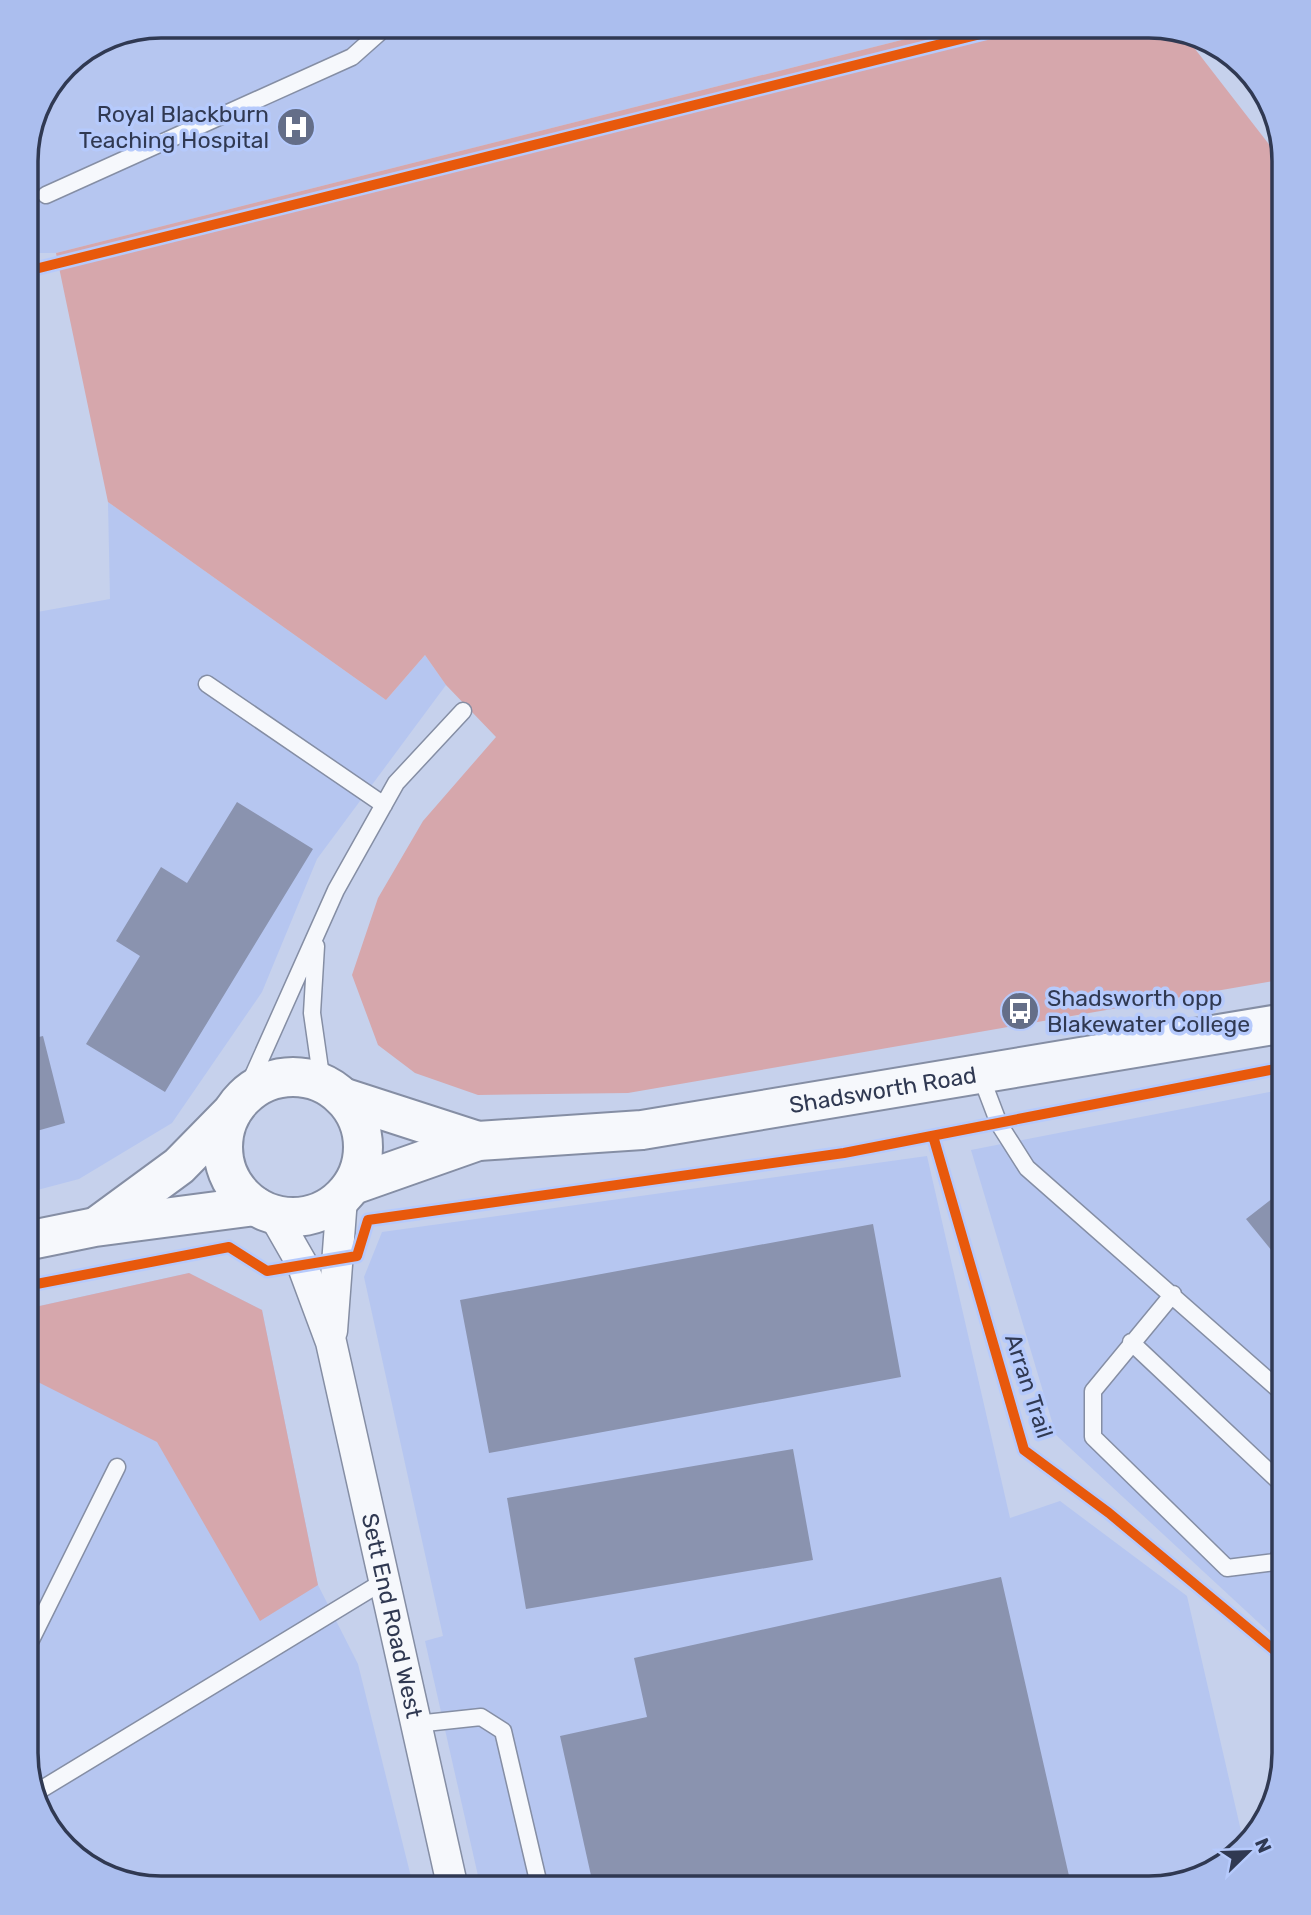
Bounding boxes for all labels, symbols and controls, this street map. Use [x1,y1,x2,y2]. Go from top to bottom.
place label: Royal Blackburn Teaching Hospital [79,100,269,154]
hospital icon: Royal Blackburn Teaching Hospital [275,106,317,148]
place label: Shadsworth opp Blakewater College [1047,984,1250,1038]
bus stop icon: Shadsworth opp Blakewater College [999,990,1041,1032]
street label: Shadsworth Road [787,1061,979,1119]
street label: Arran Trail [999,1330,1059,1442]
street label: Sett End Road West [356,1510,428,1721]
north arrow [1213,1817,1283,1887]
text: N [1250,1835,1276,1856]

